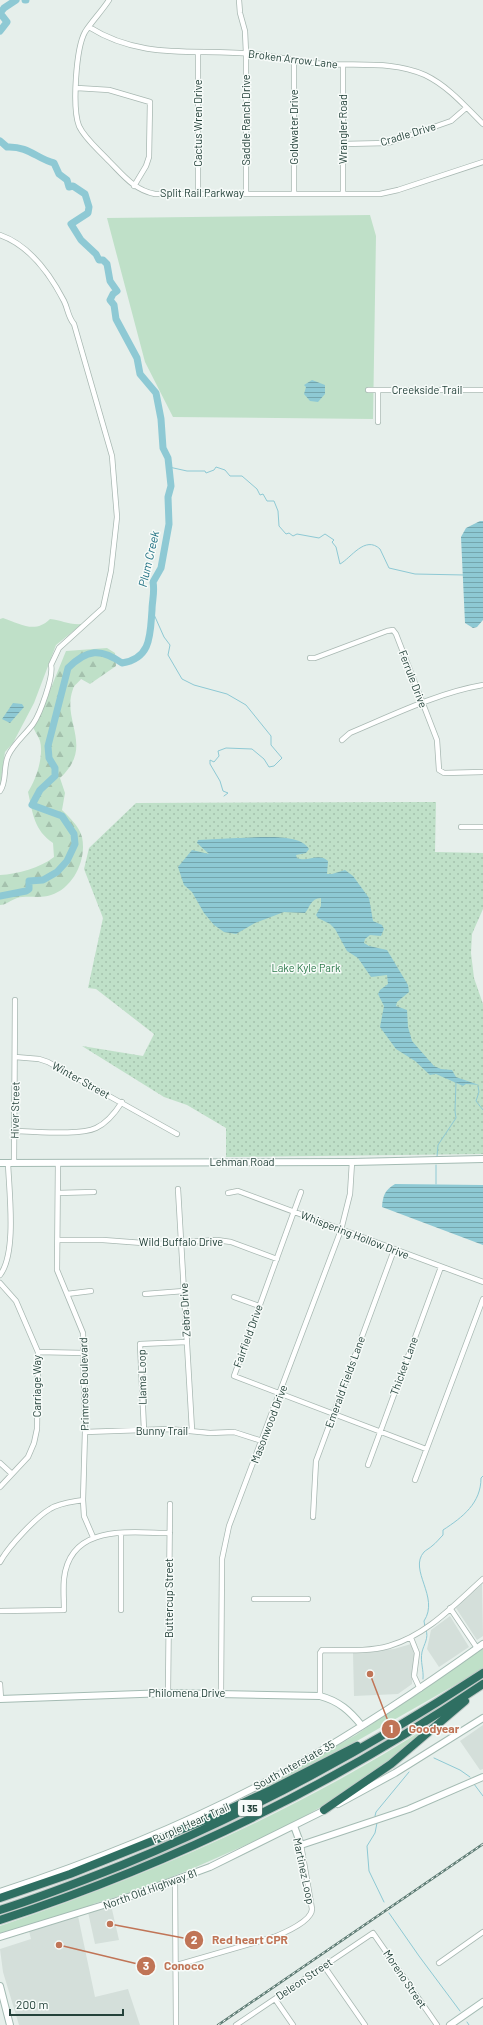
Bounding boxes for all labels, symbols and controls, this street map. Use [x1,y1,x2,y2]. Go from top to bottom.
street label: Broken Arrow Lane [247,47,339,70]
street label: Saddle Ranch Drive [239,74,252,166]
street label: Cactus Wren Drive [191,79,204,167]
street label: Goldwater Drive [287,89,300,165]
street label: Wrangler Road [336,94,349,164]
street label: Cradle Drive [379,119,437,148]
street label: Split Rail Parkway [160,186,244,199]
street label: Creekside Trail [392,383,462,396]
water label: Plum Creek [135,529,161,588]
street label: Ferrule Drive [397,648,430,710]
park label: Lake Kyle Park [271,961,341,974]
street label: Winter Street [50,1058,113,1101]
street label: Hiver Street [8,1081,21,1139]
street label: Lehman Road [209,1155,275,1168]
street label: Whispering Hollow Drive [299,1208,411,1261]
street label: Wild Buffalo Drive [139,1235,223,1248]
street label: Zebra Drive [177,1282,192,1337]
street label: Fairfield Drive [230,1302,265,1369]
street label: Emerald Fields Lane [322,1334,367,1429]
street label: Thicket Lane [387,1335,420,1397]
street label: Primrose Boulevard [76,1337,91,1431]
street label: Llama Loop [135,1349,148,1405]
street label: Carriage Way [30,1355,43,1417]
street label: Masonwood Drive [248,1383,290,1465]
street label: Bunny Trail [136,1424,188,1437]
street label: Buttercup Street [162,1558,175,1638]
street label: Philomena Drive [149,1686,226,1699]
callout: Goodyear [381,1717,467,1741]
text: 1 [389,1721,393,1735]
text: Goodyear [409,1721,460,1735]
street label: South Interstate 35 [251,1737,337,1792]
street label: Purple Heart Trail [150,1800,231,1845]
road number: I 35 [238,1800,262,1816]
street label: Martinez Loop [291,1836,318,1905]
street label: North Old Highway 81 [101,1866,199,1912]
callout: Red heart CPR [184,1928,296,1952]
text: 2 [191,1932,198,1946]
text: Red heart CPR [212,1932,288,1946]
street label: Moreno Street [381,1947,430,2010]
callout: Conoco [136,1954,212,1978]
street label: Deleon Street [273,1955,334,2002]
text: 3 [143,1958,149,1972]
text: Conoco [164,1958,204,1972]
scale bar [10,1991,123,2017]
text: 200 m [16,1997,48,2011]

